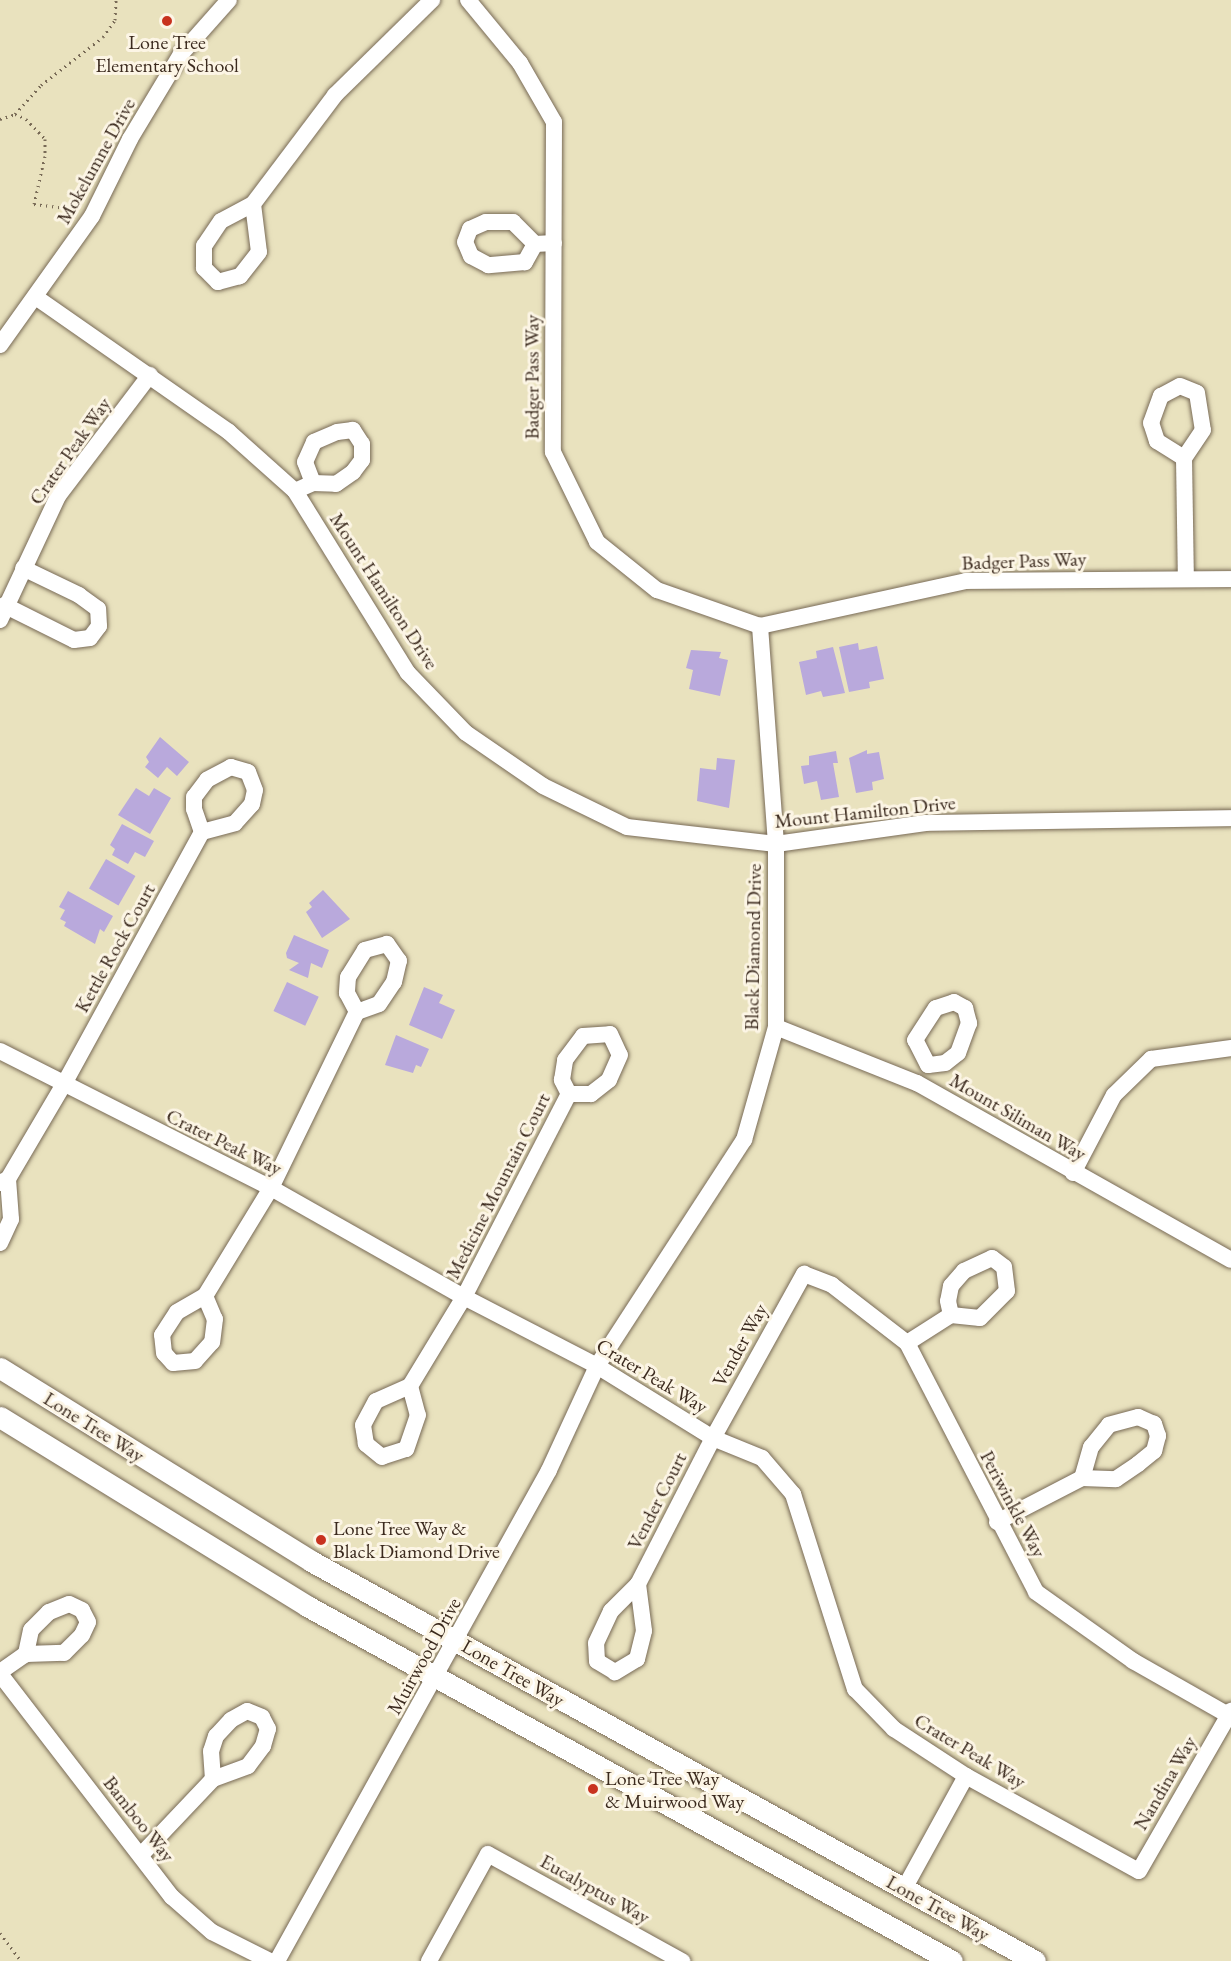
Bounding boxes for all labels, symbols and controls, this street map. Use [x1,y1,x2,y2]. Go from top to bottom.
marker: Lone Tree Elementary School [160,14,174,28]
place label: Lone Tree Elementary School [95,30,239,77]
street label: Mokelumne Drive [51,94,141,228]
street label: Badger Pass Way [520,315,544,439]
street label: Crater Peak Way [24,393,116,509]
street label: Mount Hamilton Drive [324,508,444,674]
street label: Badger Pass Way [961,547,1087,575]
street label: Mount Hamilton Drive [773,791,957,833]
street label: Black Diamond Drive [740,863,766,1031]
street label: Kettle Rock Court [70,879,160,1017]
street label: Mount Siliman Way [945,1068,1091,1166]
street label: Medicine Mountain Court [441,1089,555,1283]
street label: Crater Peak Way [162,1104,286,1180]
street label: Vender Way [707,1299,773,1391]
street label: Crater Peak Way [592,1333,712,1419]
street label: Lone Tree Way [39,1387,149,1467]
street label: Periwinkle Way [975,1447,1051,1561]
street label: Vender Court [622,1448,692,1554]
place label: Lone Tree Way & Black Diamond Drive [333,1517,500,1564]
marker: Lone Tree Way & Black Diamond Drive [314,1533,328,1547]
street label: Muirwood Drive [382,1593,466,1719]
street label: Lone Tree Way [458,1634,568,1712]
street label: Crater Peak Way [910,1708,1030,1794]
street label: Nandina Way [1128,1732,1202,1834]
place label: Lone Tree Way & Muirwood Way [605,1766,744,1813]
street label: Bamboo Way [98,1771,180,1867]
marker: Lone Tree Way & Muirwood Way [586,1782,600,1796]
street label: Eucalyptus Way [536,1849,654,1929]
street label: Lone Tree Way [882,1870,994,1946]

